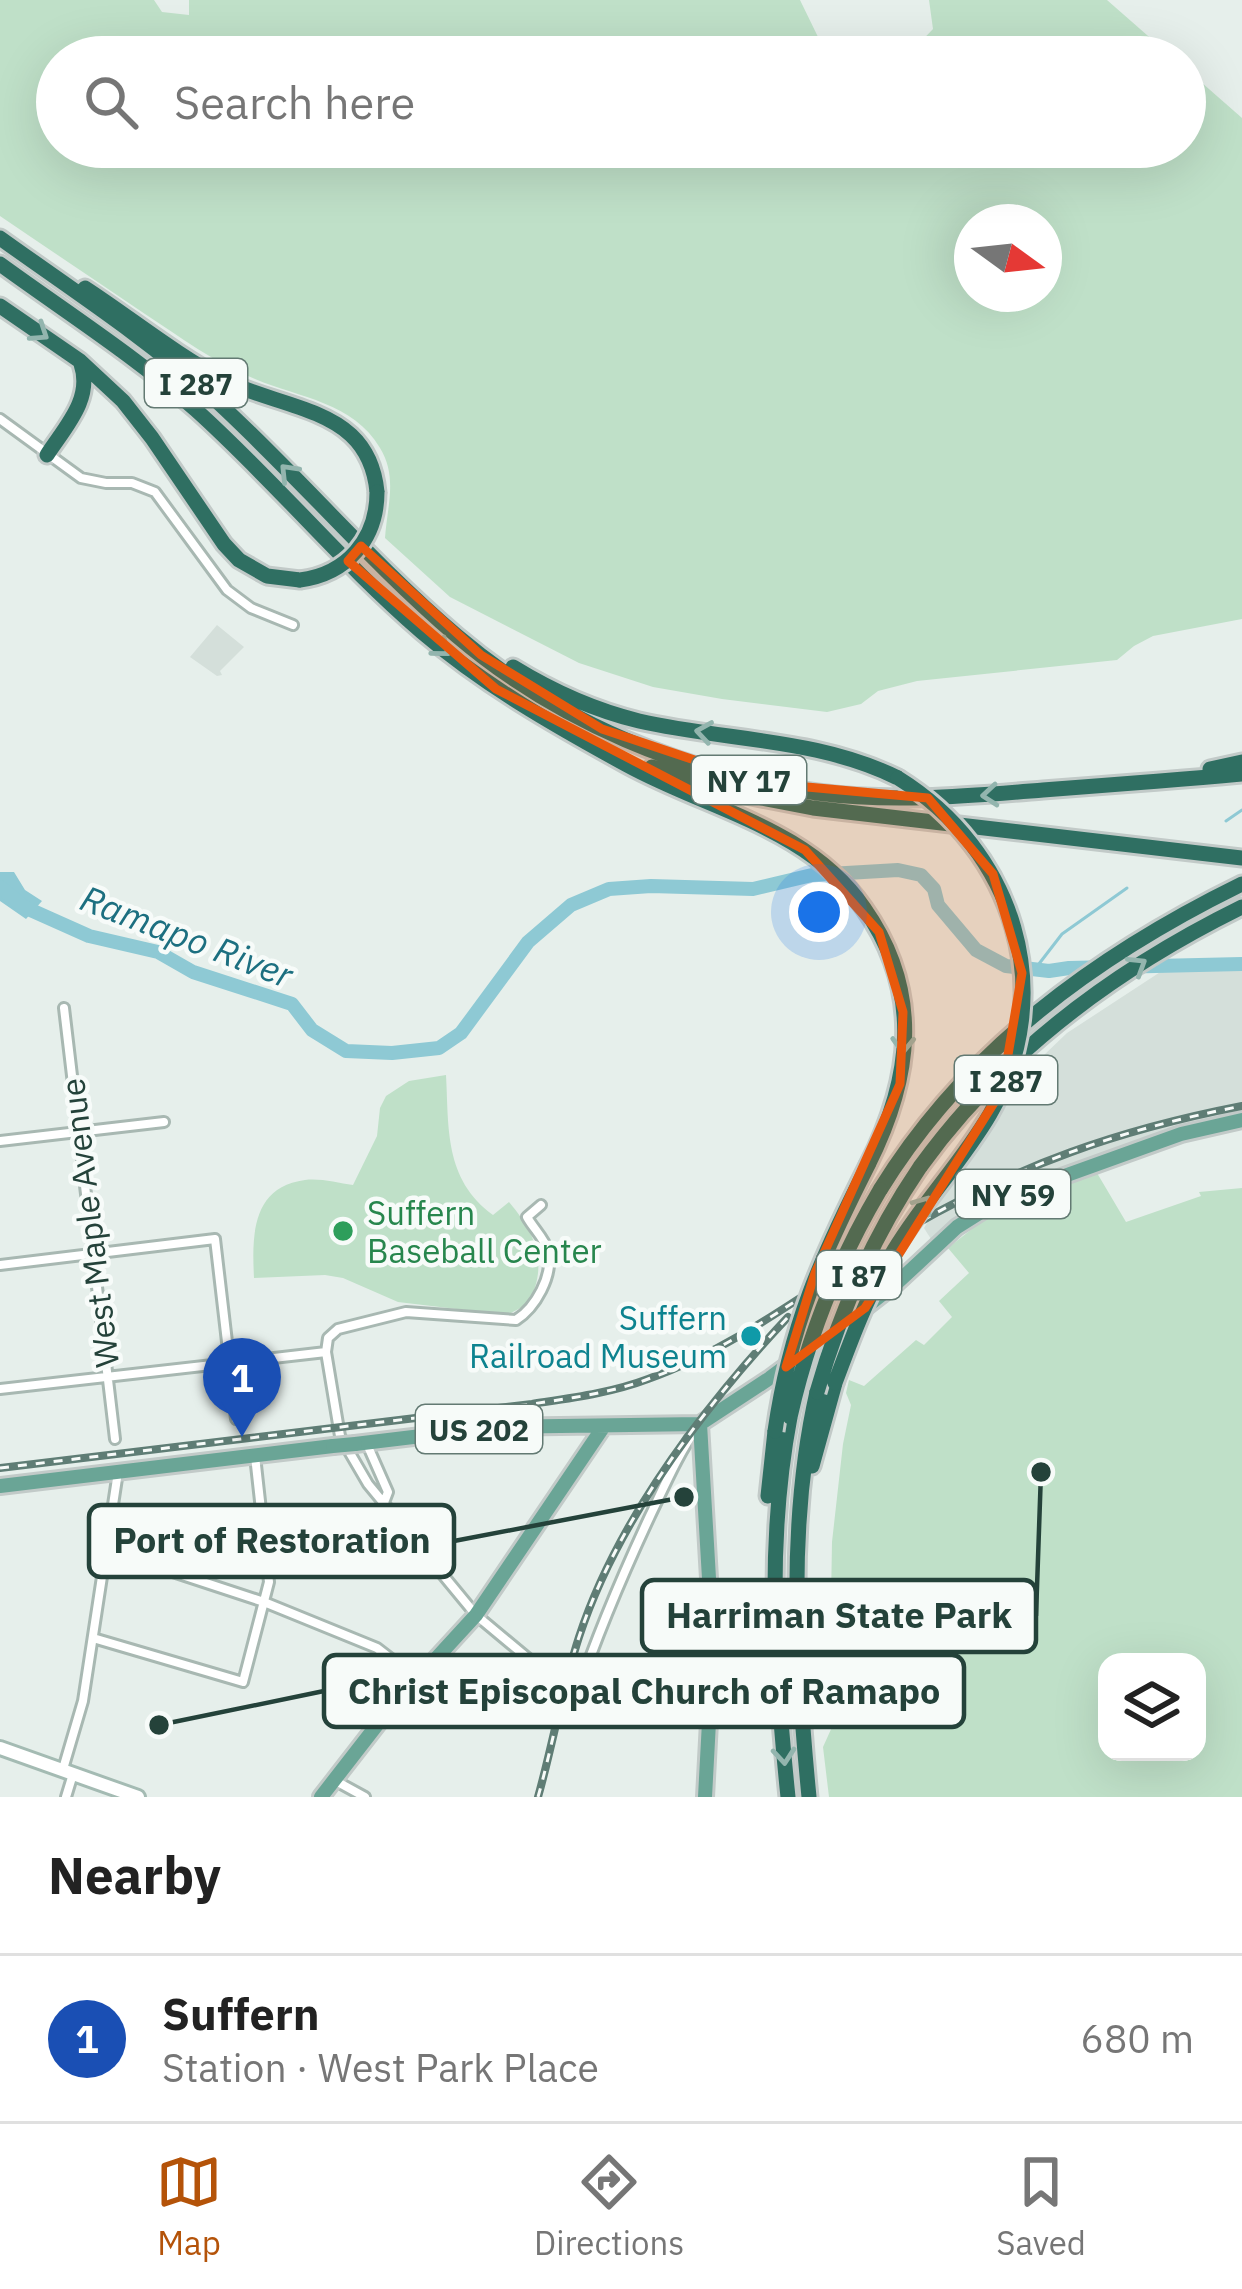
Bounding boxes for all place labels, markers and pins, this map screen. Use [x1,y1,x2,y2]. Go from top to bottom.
place label: Suffern Baseball Center [367,1191,602,1272]
marker: Suffern Baseball Center [330,1218,356,1244]
place label: Suffern Railroad Museum [469,1296,727,1377]
marker: Suffern Railroad Museum [738,1323,764,1349]
pin: 1 [203,1338,281,1437]
callout: Port of Restoration [89,1505,454,1577]
callout: Harriman State Park [642,1580,1036,1652]
callout: Christ Episcopal Church of Ramapo [324,1655,964,1727]

